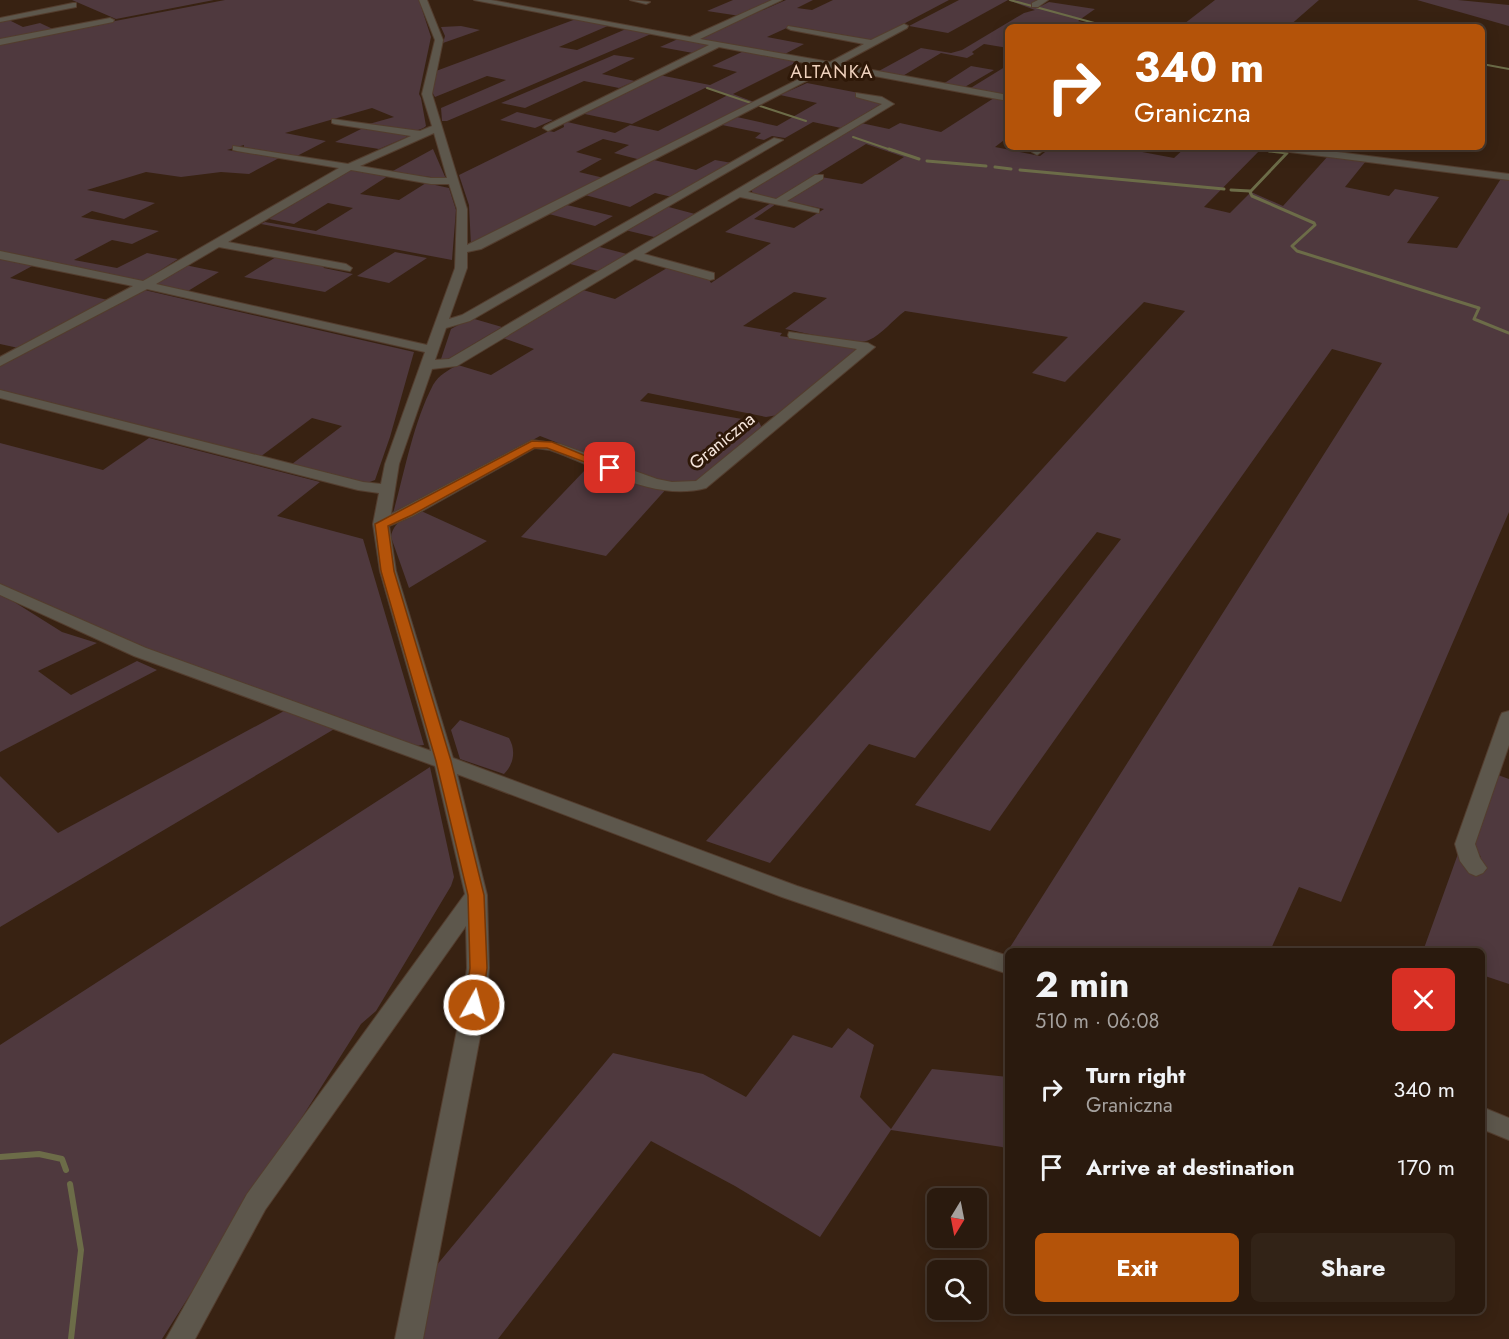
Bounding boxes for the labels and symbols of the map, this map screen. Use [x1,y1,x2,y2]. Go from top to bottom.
district label: ALTANKA [790,59,874,85]
street label: Graniczna [684,406,760,476]
pin [584,442,635,493]
position arrow [442,973,506,1037]
north arrow [927,1188,987,1248]

